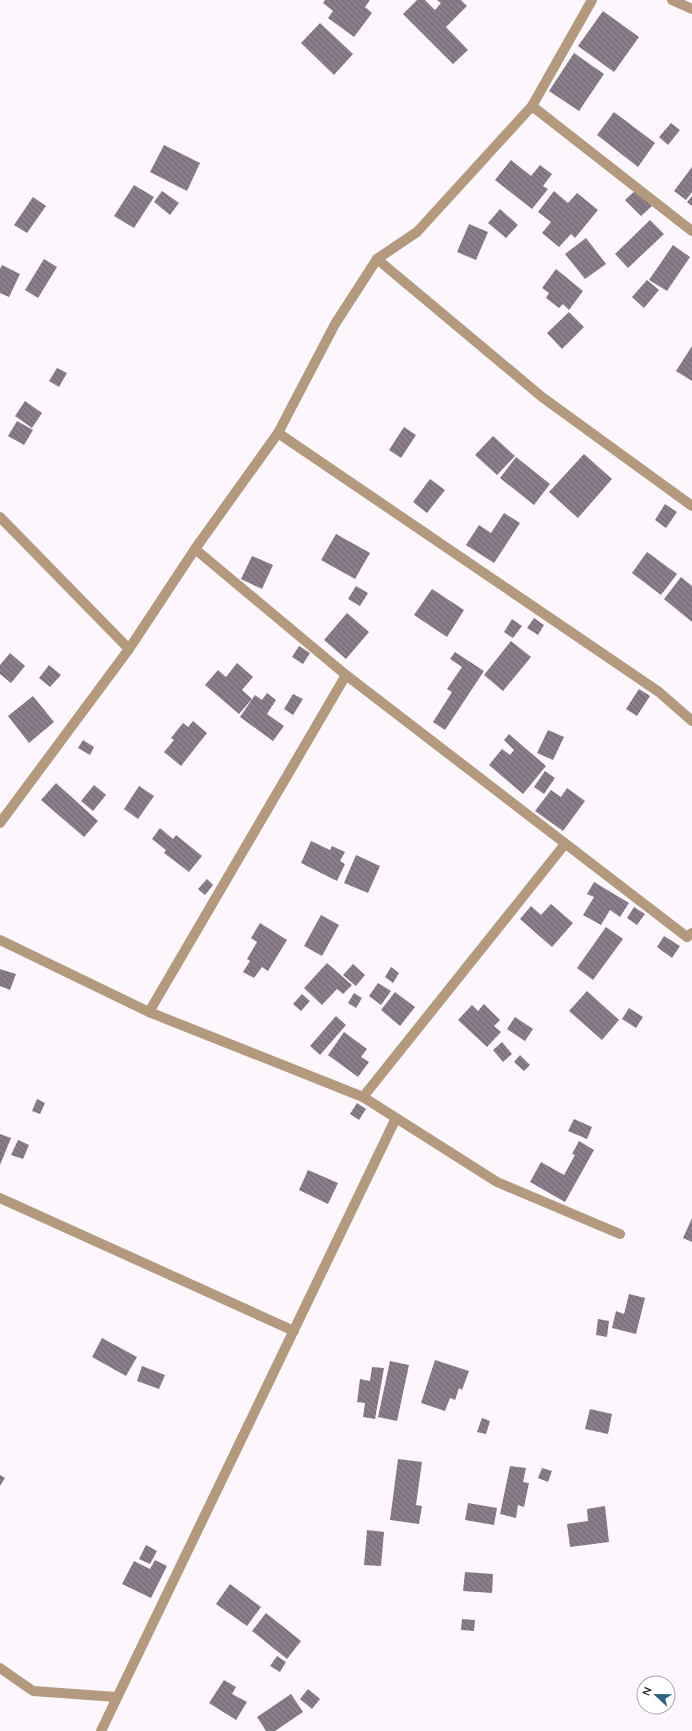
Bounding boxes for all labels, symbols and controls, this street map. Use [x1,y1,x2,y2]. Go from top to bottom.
north arrow [636,1675,676,1715]
text: N [639,1685,655,1698]

